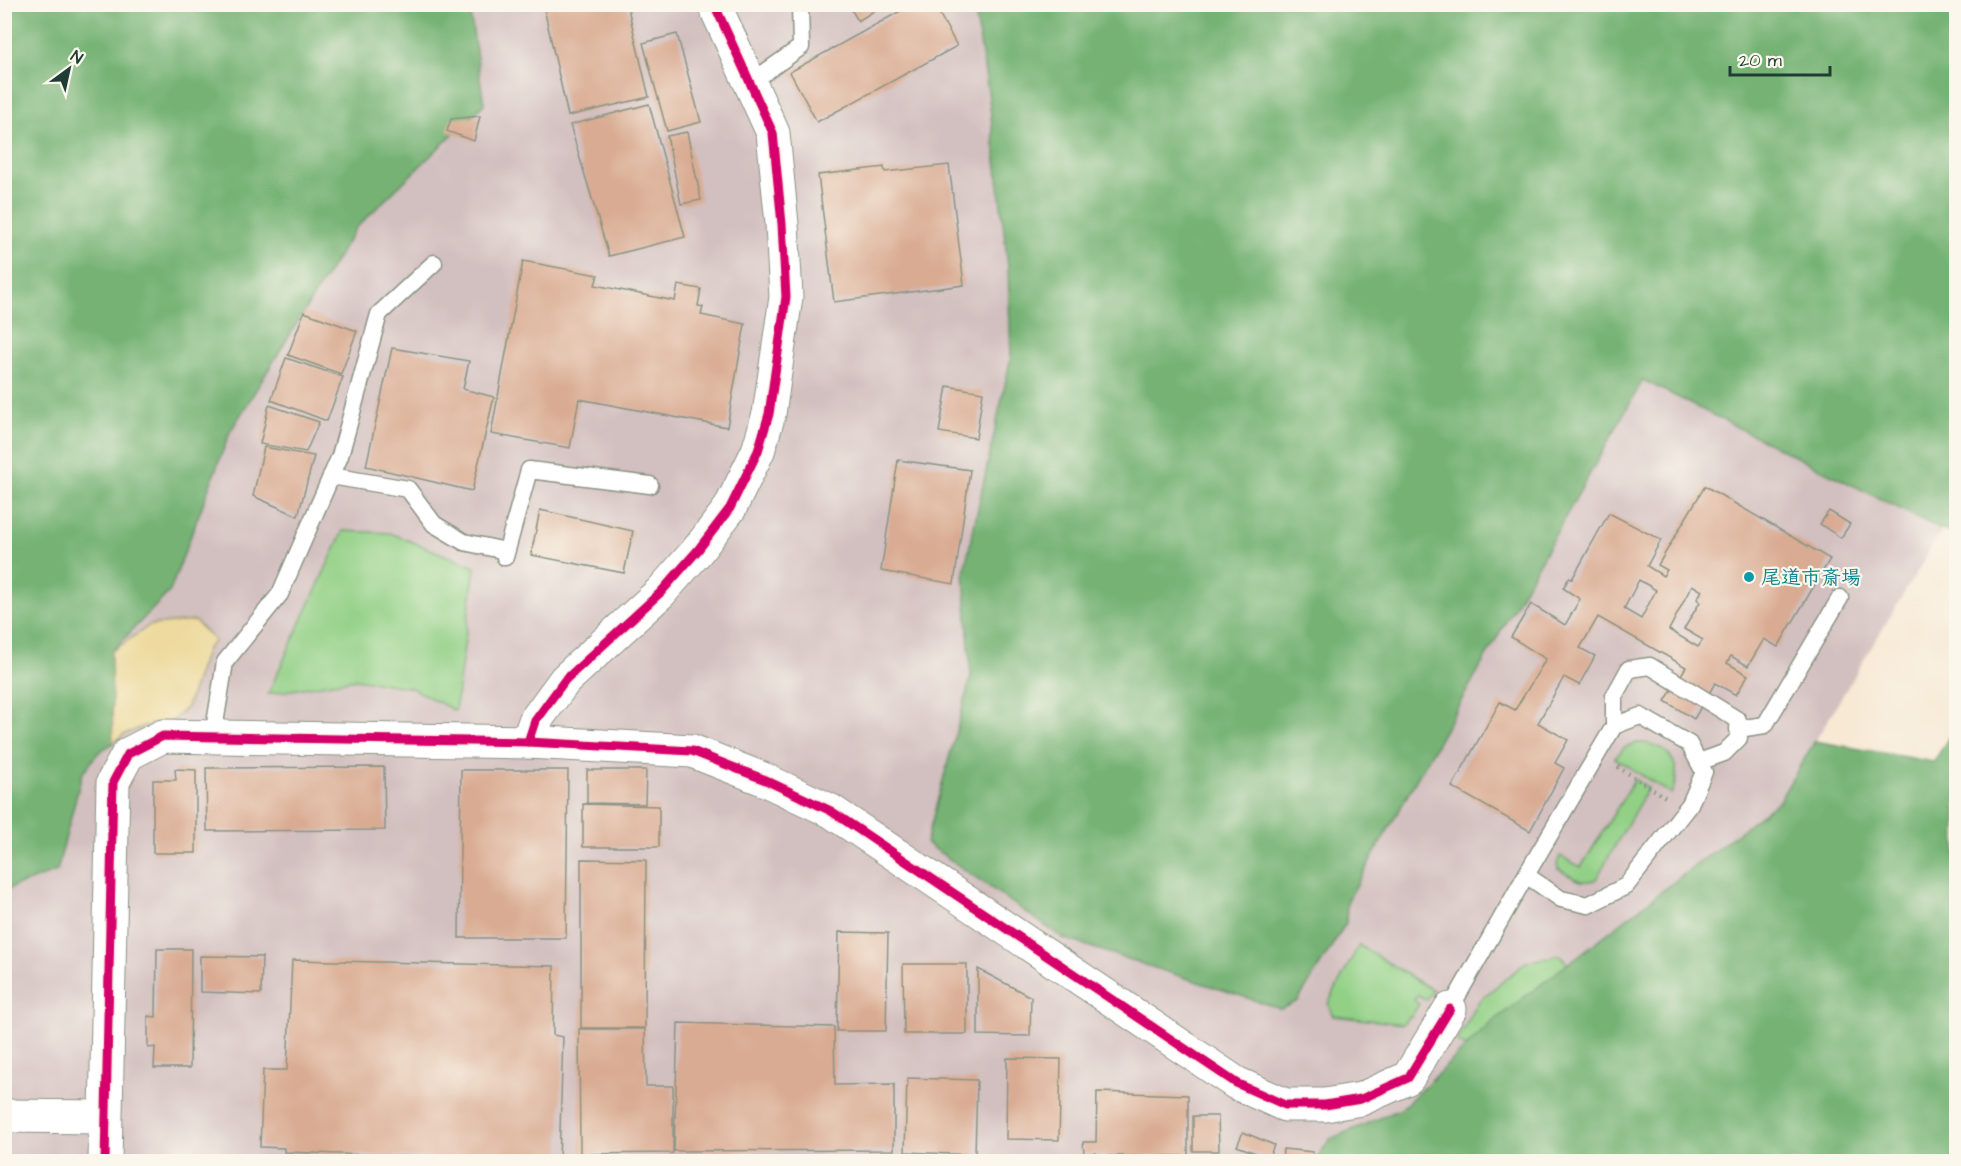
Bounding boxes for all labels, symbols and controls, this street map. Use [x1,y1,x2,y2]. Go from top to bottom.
north arrow [39,39,99,99]
scale bar [1730,39,1830,77]
text: N [66,45,87,69]
text: 20 m [1739,48,1782,73]
place label: 尾道市斎場 [1761,564,1861,592]
marker: 尾道市斎場 [1742,570,1756,584]

